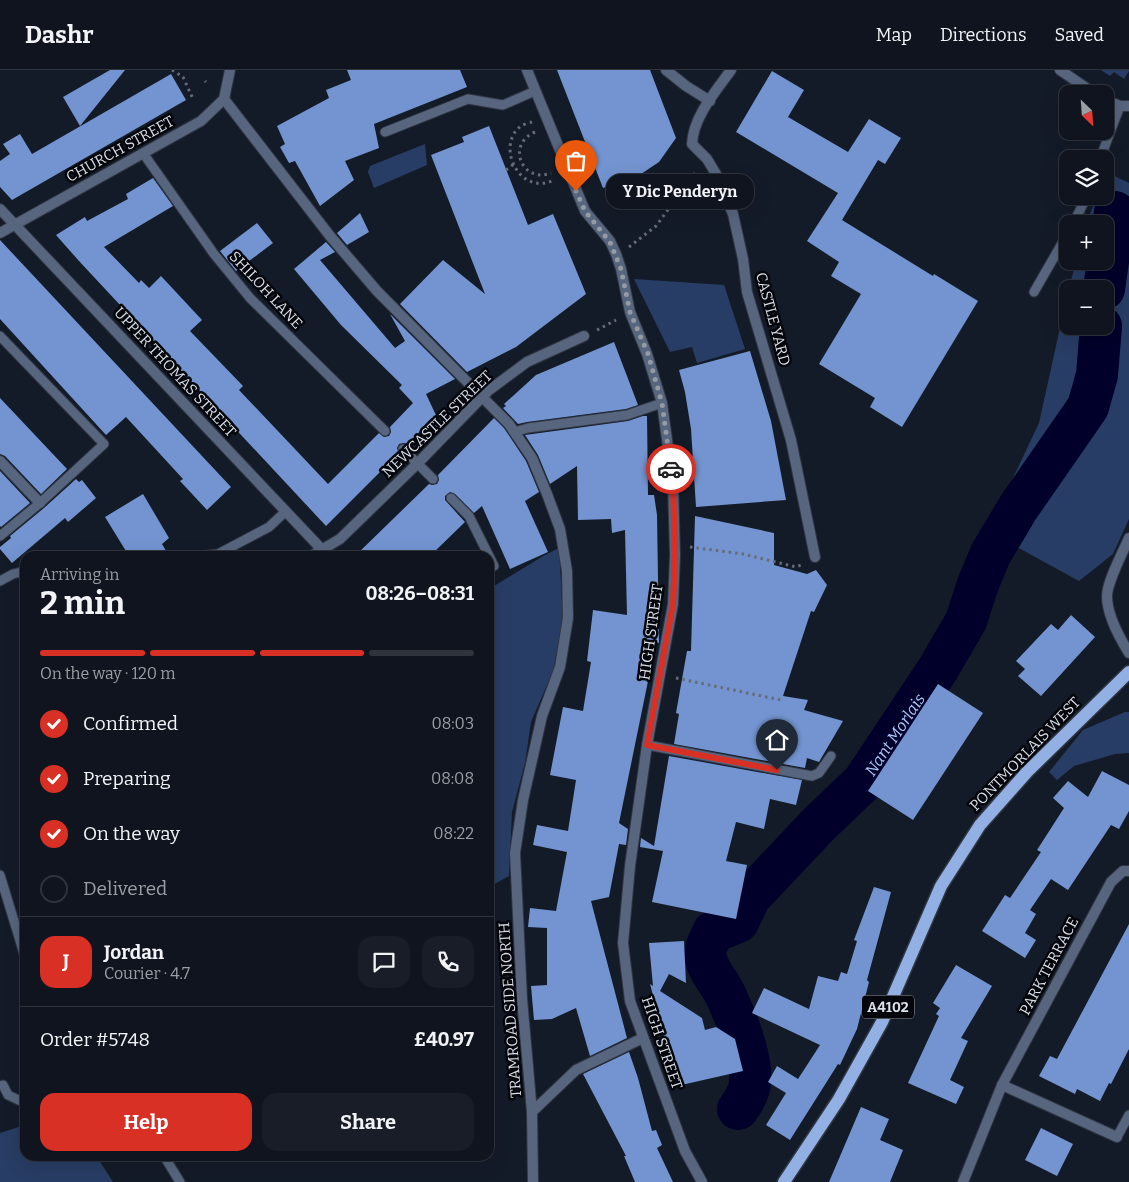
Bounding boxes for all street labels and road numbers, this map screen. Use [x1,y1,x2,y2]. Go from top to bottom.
street label: CHURCH STREET [63,112,177,186]
street label: SHILOH LANE [226,248,306,332]
street label: CASTLE YARD [752,270,794,368]
street label: UPPER THOMAS STREET [110,303,240,441]
street label: NEWCASTLE STREET [378,367,496,481]
street label: HIGH STREET [635,583,667,681]
street label: PONTMORLAIS WEST [966,693,1084,815]
street label: PARK TERRACE [1016,914,1082,1018]
street label: TRAMROAD SIDE NORTH [495,921,525,1098]
street label: HIGH STREET [638,994,686,1092]
road number: A4102 [862,996,914,1019]

